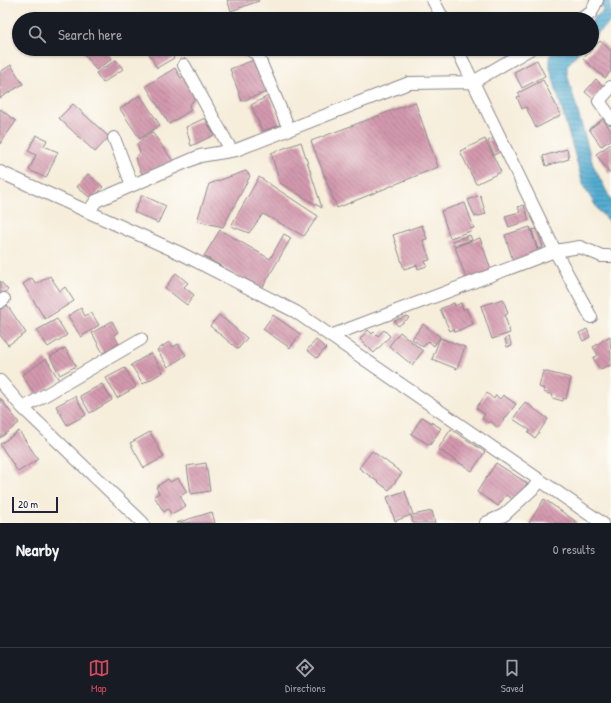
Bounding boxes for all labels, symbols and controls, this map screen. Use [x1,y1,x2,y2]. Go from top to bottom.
search box [12,12,599,56]
icon: search [26,23,48,45]
text: Search here [58,24,122,45]
scale bar [12,495,58,514]
text: 20 m [18,497,38,511]
text: Nearby [16,538,59,561]
text: 0 results [553,540,595,558]
tab: Map [88,657,110,695]
tab: Directions [285,657,326,695]
tab: Saved [501,657,523,695]

